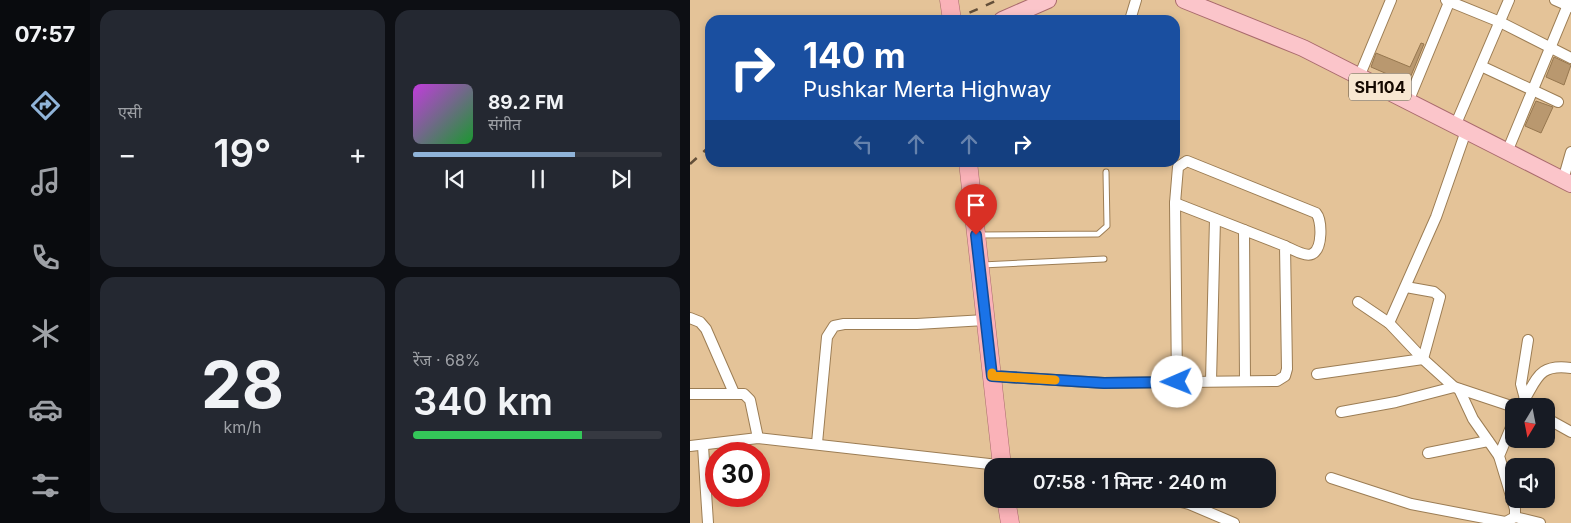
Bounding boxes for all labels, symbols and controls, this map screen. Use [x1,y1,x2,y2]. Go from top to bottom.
text: 07:57 [15,21,75,47]
text: 140 m [803,34,906,76]
icon: right [720,35,785,100]
road number: SH104 [1349,74,1411,100]
text: Pushkar Merta Highway [803,76,1051,102]
icon: directions [28,88,63,123]
text: 89.2 FM [488,91,564,114]
text: एसी [118,102,142,122]
text: संगीत [488,114,521,134]
text: 19° [214,130,271,176]
icon: left [849,130,877,158]
icon: ahead [902,130,930,158]
icon: ahead [955,130,983,158]
icon: right [1008,130,1036,158]
text: − [118,137,137,171]
text: + [348,137,367,171]
icon: music [28,164,63,199]
icon: previous [441,165,469,193]
icon: pause [524,165,552,193]
icon: next [607,165,635,193]
pin [955,184,997,235]
icon: arrive [962,191,990,219]
icon: phone [28,240,63,275]
icon: climate [28,316,63,351]
text: 28 [201,345,284,424]
text: रेंज · 68% [413,350,481,370]
position arrow [1150,355,1202,407]
text: 340 km [413,378,553,424]
icon: car [28,392,63,427]
north arrow [1505,398,1555,448]
map controls [1505,398,1555,508]
text: km/h [223,417,262,437]
speed limit sign: 30 [705,442,770,507]
button: sound [1505,458,1555,508]
icon: filters [28,468,63,503]
text: 07:58 · 1 मिनट · 240 m [1033,471,1227,494]

